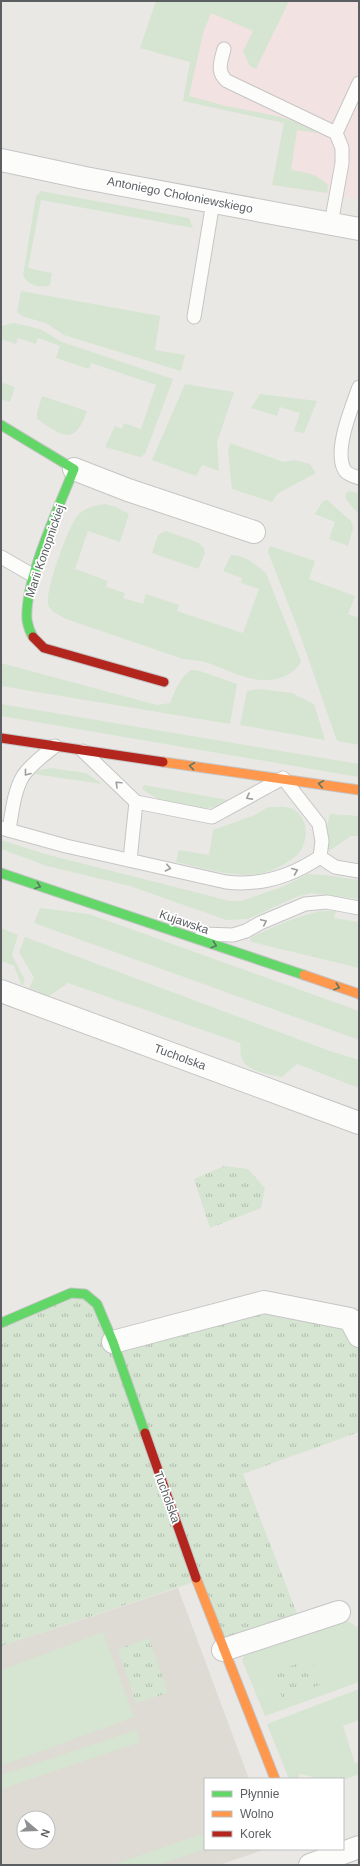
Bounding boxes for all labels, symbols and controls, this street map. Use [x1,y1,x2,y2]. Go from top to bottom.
street label: Antoniego Chołoniewskiego [106,174,254,216]
street label: Marii Konopnickiej [23,503,67,599]
one-way arrow [189,762,195,771]
one-way arrow [24,768,31,775]
one-way arrow [317,780,324,789]
one-way arrow [115,782,123,789]
one-way arrow [245,792,253,800]
one-way arrow [165,864,171,872]
one-way arrow [291,868,298,876]
one-way arrow [34,881,41,890]
street label: Kujawska [157,907,211,937]
one-way arrow [260,919,267,927]
one-way arrow [210,941,217,949]
one-way arrow [334,982,341,990]
street label: Tucholska [152,1041,208,1073]
street label: Tucholska [151,1469,183,1525]
legend [204,1778,344,1850]
text: Płynnie [240,1787,280,1801]
text: Wolno [240,1807,274,1821]
north arrow [16,1810,56,1850]
text: Korek [240,1827,272,1841]
text: N [38,1828,52,1839]

